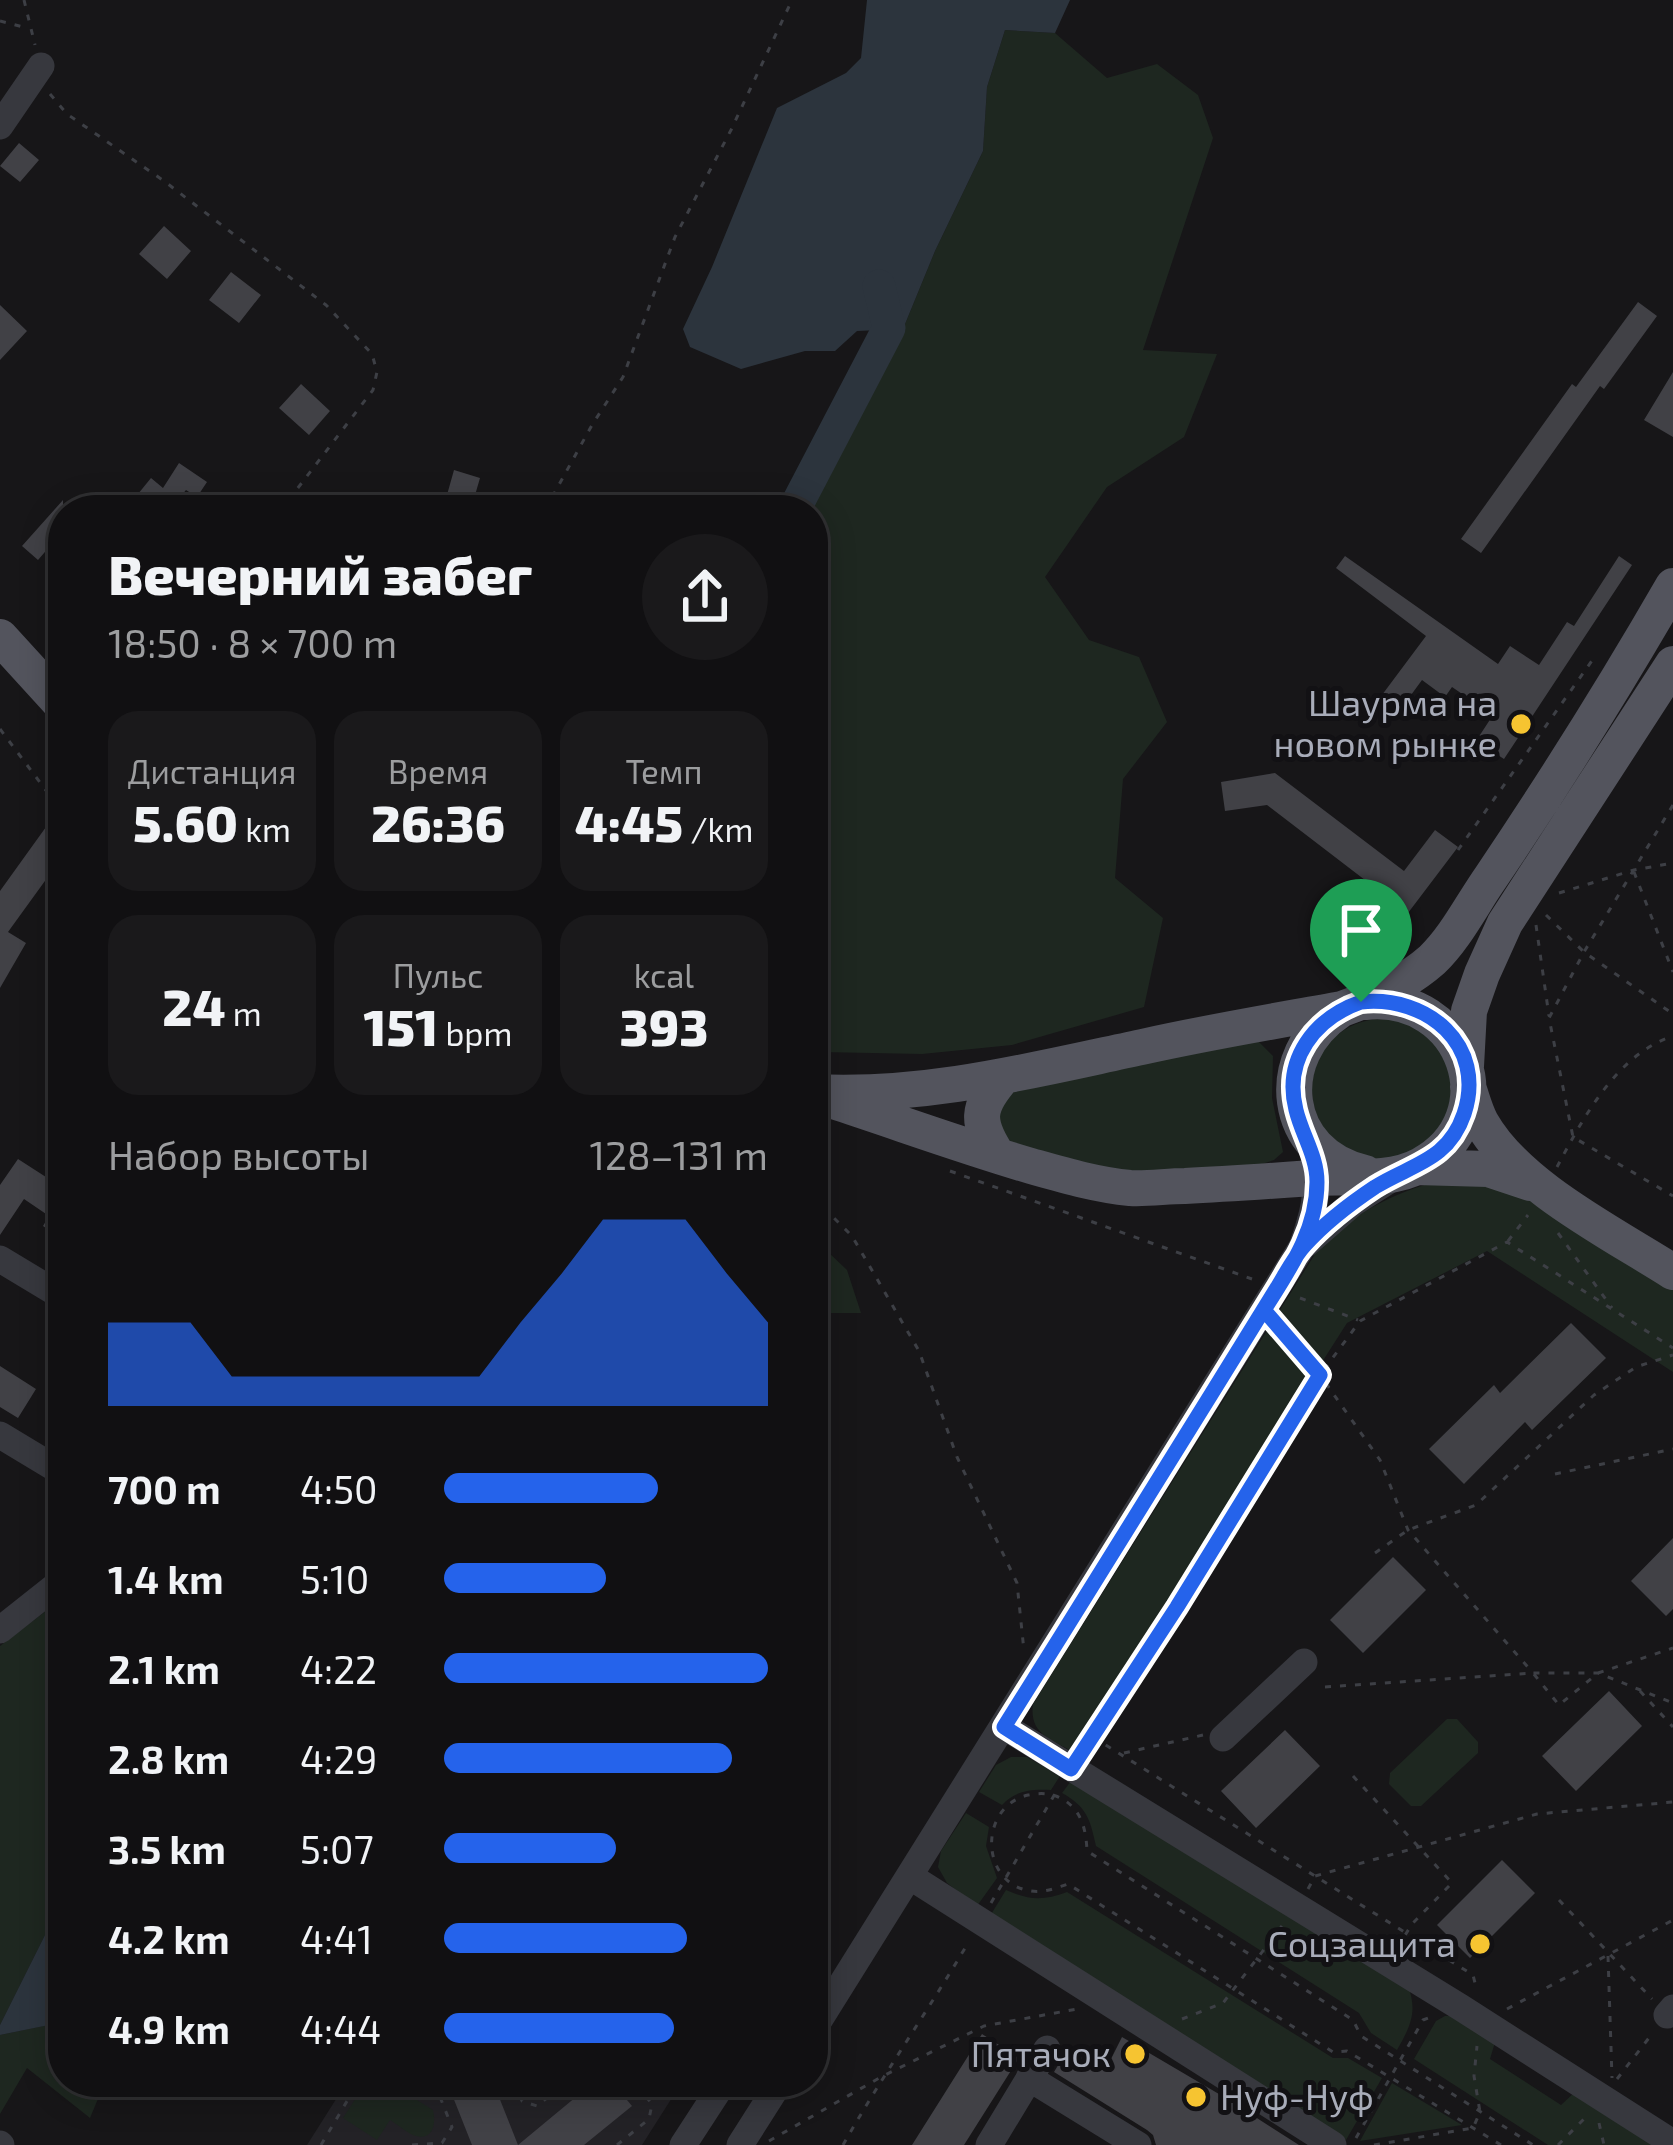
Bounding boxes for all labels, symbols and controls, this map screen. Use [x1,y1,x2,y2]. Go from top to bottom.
button: share [642,534,768,660]
text: Вечерний забег [108,541,532,606]
text: 18:50 · 8 × 700 m [108,619,397,666]
place label: Шаурма на новом рынке [1274,680,1497,764]
marker: Шаурма на новом рынке [1508,711,1534,737]
text: Дистанция [128,751,296,791]
text: Время [388,751,488,791]
text: Темп [626,751,703,791]
text: 5.60 [133,791,238,852]
text: 26:36 [371,791,505,852]
text: 4:45 [575,791,683,852]
text: km [238,809,291,849]
text: /km [683,809,753,849]
pin [1310,879,1412,1002]
icon: arrive [1328,897,1394,963]
text: Пульс [393,955,483,995]
text: kcal [634,955,694,995]
text: 24 [162,975,225,1036]
text: m [225,993,262,1033]
text: 151 [364,995,438,1056]
text: 393 [619,995,709,1056]
text: bpm [438,1013,512,1053]
text: Набор высоты [108,1131,369,1178]
text: 128–131 m [589,1131,768,1178]
text: 700 m [108,1465,221,1512]
text: 4:50 [300,1465,378,1512]
text: 1.4 km [108,1555,224,1602]
text: 5:10 [300,1555,369,1602]
text: 2.1 km [108,1645,220,1692]
text: 4:22 [300,1645,377,1692]
text: 2.8 km [108,1735,229,1782]
text: 4:29 [300,1735,377,1782]
text: 3.5 km [108,1825,226,1872]
text: 5:07 [300,1825,374,1872]
text: 4.2 km [108,1915,230,1962]
text: 4:41 [300,1915,373,1962]
place label: Соцзащита [1268,1921,1456,1964]
marker: Соцзащита [1467,1931,1493,1957]
text: 4.9 km [108,2005,230,2052]
text: 4:44 [300,2005,381,2052]
place label: Пятачок [971,2031,1111,2074]
marker: Пятачок [1122,2041,1148,2067]
place label: Нуф-Нуф [1220,2074,1374,2118]
marker: Нуф-Нуф [1183,2084,1209,2110]

